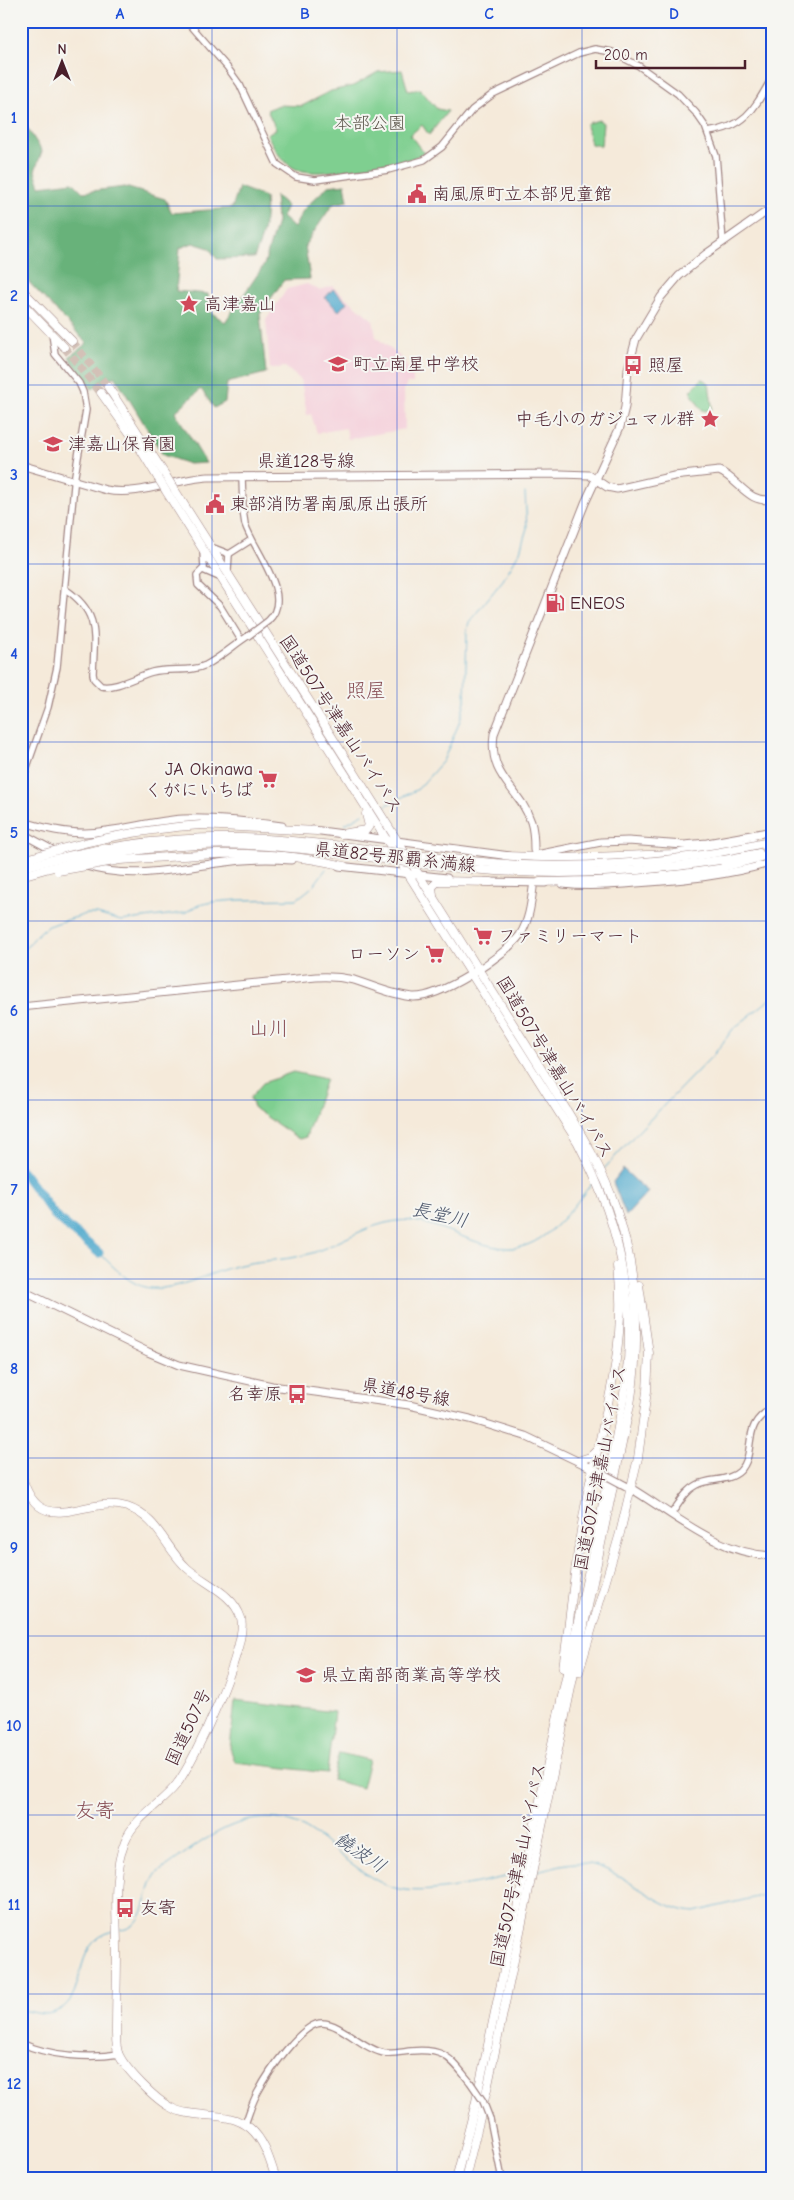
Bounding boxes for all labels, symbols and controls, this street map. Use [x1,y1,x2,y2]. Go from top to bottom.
text: A [116,5,125,23]
text: B [300,5,310,23]
text: C [484,5,494,23]
text: D [669,5,679,23]
north arrow [38,38,88,88]
scale bar [596,38,745,70]
text: N [57,41,67,58]
text: 200 m [604,46,648,64]
text: 1 [11,109,17,127]
park label: 本部公園 [334,113,406,134]
public building icon: 南風原町立本部児童館 [406,183,428,205]
place label: 南風原町立本部児童館 [432,184,612,205]
text: 2 [10,287,18,305]
place icon: 高津嘉山 [178,293,200,315]
place label: 高津嘉山 [204,294,276,315]
school or university icon: 町立南星中学校 [327,353,349,375]
place label: 町立南星中学校 [353,354,479,375]
bus stop icon: 照屋 [622,354,644,376]
place label: 照屋 [648,355,684,376]
place icon: 中毛小のガジュマル群 [699,408,721,430]
place label: 中毛小のガジュマル群 [515,409,695,430]
school or university icon: 津嘉山保育園 [42,433,64,455]
place label: 津嘉山保育園 [68,434,176,455]
street label: 県道128号線 [257,451,355,472]
text: 3 [10,466,18,484]
public building icon: 東部消防署南風原出張所 [204,493,226,515]
place label: 東部消防署南風原出張所 [230,494,428,515]
fuel station icon: ENEOS [544,592,566,614]
place label: ENEOS [570,593,625,614]
street label: 国道507号津嘉山バイパス [275,631,406,818]
text: 4 [10,645,18,663]
district label: 照屋 [346,679,386,702]
place label: JA Okinawa くがにいちば [144,759,253,801]
supermarket icon: JA Okinawa くがにいちば [257,768,279,790]
text: 5 [10,824,18,842]
street label: 県道82号那覇糸満線 [313,839,477,876]
supermarket icon: ファミリーマート [472,925,494,947]
place label: ファミリーマート [498,926,642,947]
supermarket icon: ローソン [424,943,446,965]
place label: ローソン [348,944,420,965]
street label: 国道507号津嘉山バイパス [492,972,617,1162]
text: 6 [10,1002,18,1020]
district label: 山川 [249,1017,289,1040]
text: 7 [10,1181,18,1199]
water label: 長堂川 [410,1198,470,1232]
text: 8 [10,1360,18,1378]
street label: 国道507号津嘉山バイパス [570,1364,631,1573]
street label: 県道48号線 [360,1374,452,1411]
bus stop icon: 名幸原 [286,1383,308,1405]
place label: 名幸原 [228,1384,282,1405]
text: 9 [10,1539,18,1557]
school or university icon: 県立南部商業高等学校 [295,1664,317,1686]
place label: 県立南部商業高等学校 [321,1665,501,1686]
street label: 国道507号 [161,1685,216,1769]
text: 10 [6,1717,22,1735]
street label: 国道507号津嘉山バイパス [487,1761,550,1969]
district label: 友寄 [75,1799,115,1822]
water label: 饒波川 [331,1828,390,1878]
text: 11 [8,1896,20,1914]
bus stop icon: 友寄 [114,1897,136,1919]
place label: 友寄 [140,1898,176,1919]
text: 12 [7,2075,21,2093]

